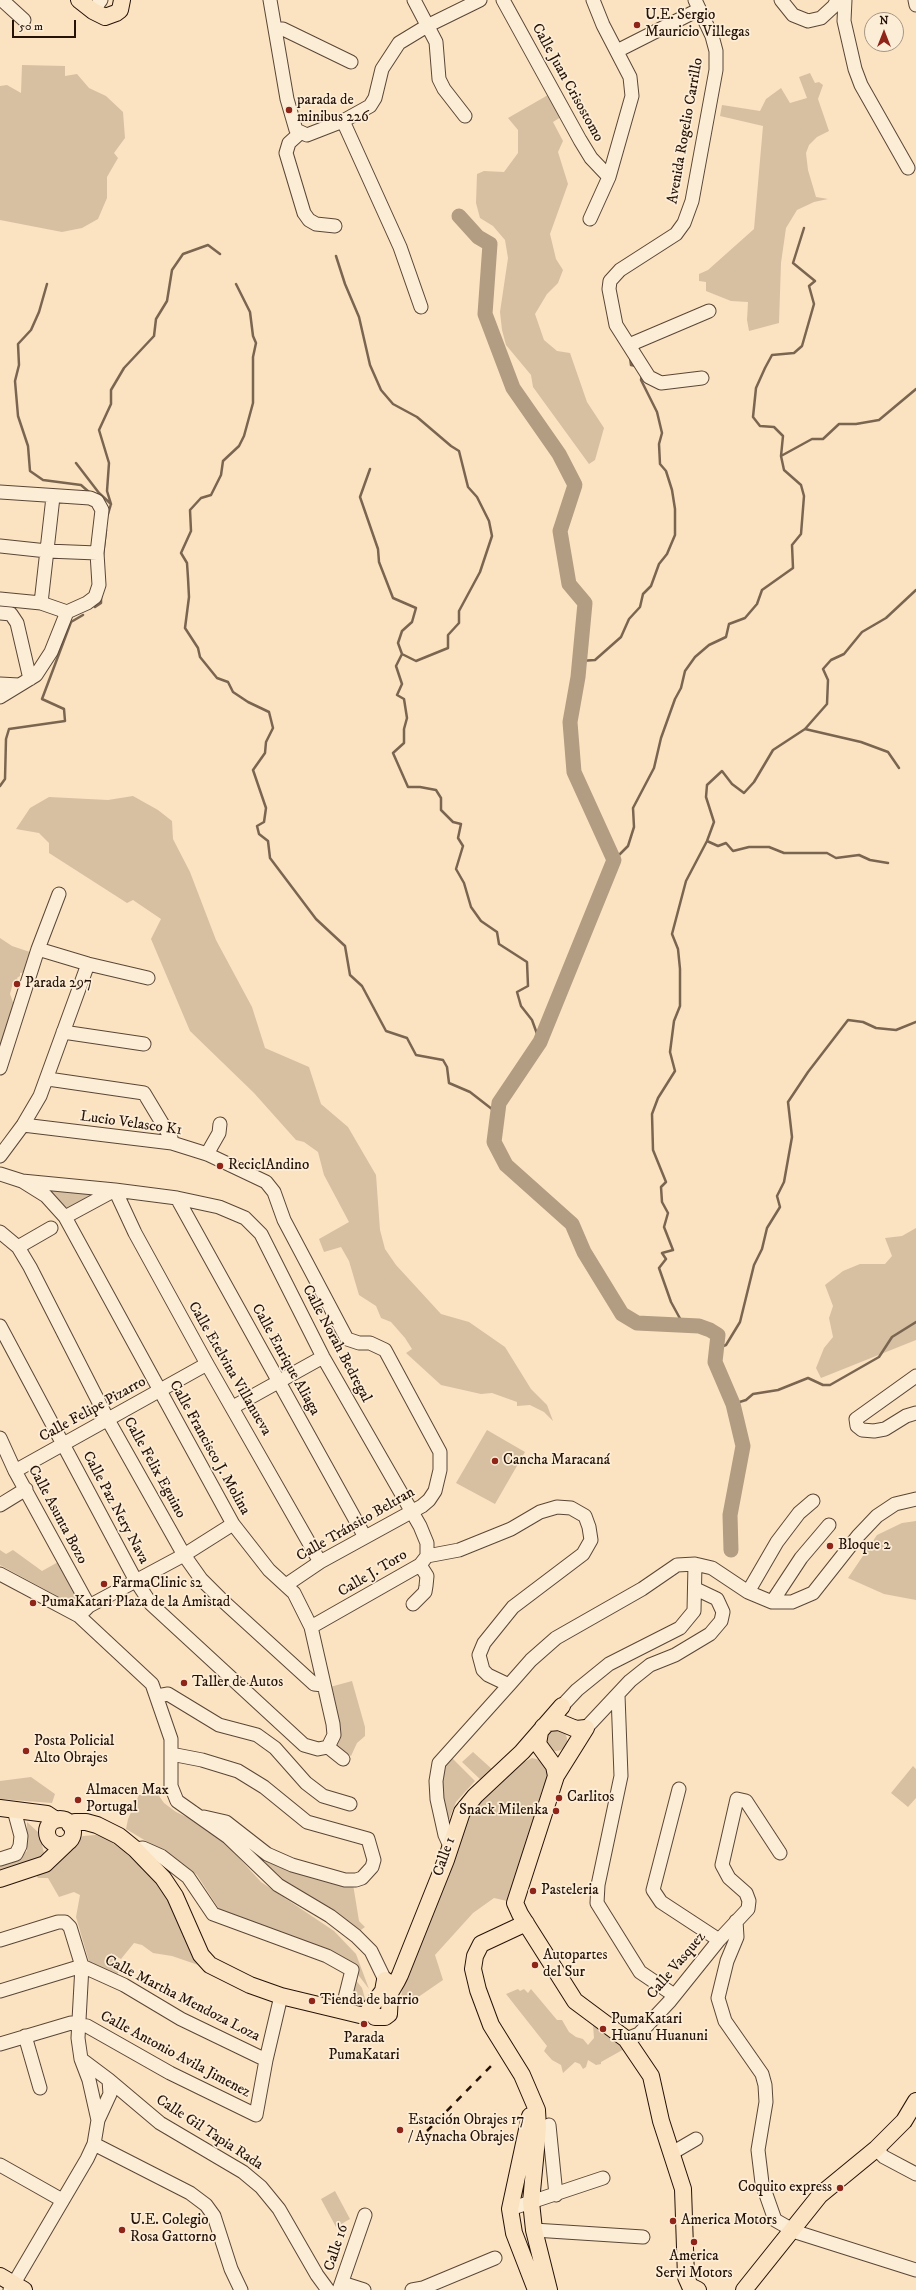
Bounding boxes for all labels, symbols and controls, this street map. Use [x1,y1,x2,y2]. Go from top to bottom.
place label: U.E. Sergio Mauricio Villegas [645,7,750,42]
scale bar [14,12,78,38]
north arrow [864,12,904,52]
text: N [879,14,889,28]
text: 50 m [19,19,43,34]
marker: U.E. Sergio Mauricio Villegas [632,20,642,30]
street label: Calle Juan Crisostomo [527,21,607,145]
street label: Avenida Rogelio Carrillo [664,57,708,205]
place label: parada de minibus 226 [297,92,369,127]
marker: parada de minibus 226 [284,105,294,115]
place label: Parada 297 [25,975,92,993]
marker: Parada 297 [12,979,22,989]
street label: Lucio Velasco K1 [79,1108,183,1140]
place label: ReciclAndino [228,1157,309,1175]
marker: ReciclAndino [215,1161,225,1171]
street label: Calle Norah Bedregal [297,1282,375,1406]
street label: Calle Etelvina Villanueva [183,1299,275,1439]
street label: Calle Enrique Aliaga [247,1301,323,1419]
street label: Calle Felipe Pizarro [37,1373,149,1447]
street label: Calle Francisco J. Molina [165,1378,253,1518]
street label: Calle Felix Eguino [119,1414,189,1522]
street label: Calle Paz Nery Nava [78,1449,152,1567]
place label: Cancha Maracaná [503,1452,610,1470]
marker: Cancha Maracaná [490,1456,500,1466]
street label: Calle Asunta Bozo [23,1463,91,1567]
street label: Calle Tránsito Beltran [294,1484,418,1566]
place label: Bloque 2 [838,1537,891,1555]
marker: Bloque 2 [825,1541,835,1551]
street label: Calle J. Toro [335,1546,411,1602]
place label: FarmaClinic s2 [112,1575,202,1593]
marker: FarmaClinic s2 [99,1579,109,1589]
place label: PumaKatari Plaza de la Amistad [41,1594,230,1612]
marker: PumaKatari Plaza de la Amistad [28,1598,38,1608]
place label: Taller de Autos [192,1674,283,1692]
marker: Taller de Autos [179,1678,189,1688]
place label: Posta Policial Alto Obrajes [34,1733,114,1768]
marker: Posta Policial Alto Obrajes [21,1746,31,1756]
place label: Almacen Max Portugal [86,1782,169,1817]
place label: Carlitos [567,1789,614,1807]
marker: Carlitos [554,1793,564,1803]
marker: Almacen Max Portugal [73,1795,83,1805]
place label: Snack Milenka [459,1802,548,1820]
marker: Snack Milenka [551,1806,561,1816]
street label: Calle 1 [430,1835,460,1879]
place label: Pasteleria [541,1882,599,1900]
marker: Pasteleria [528,1886,538,1896]
street label: Calle Vasquez [644,1929,710,2003]
place label: Autopartes del Sur [543,1947,607,1982]
street label: Calle Martha Mendoza Loza [101,1952,263,2046]
marker: Autopartes del Sur [530,1960,540,1970]
place label: Tienda de barrio [320,1992,419,2010]
marker: Tienda de barrio [307,1996,317,2006]
street label: Calle Antonio Avila Jimenez [97,2008,253,2102]
place label: PumaKatari Huanu Huanuni [611,2011,708,2046]
marker: Parada PumaKatari [359,2019,369,2029]
marker: PumaKatari Huanu Huanuni [598,2024,608,2034]
place label: Parada PumaKatari [328,2030,400,2065]
street label: Calle Gil Tapia Rada [152,2092,266,2174]
place label: Estación Obrajes 17 / Aynacha Obrajes [408,2112,524,2147]
marker: Estación Obrajes 17 / Aynacha Obrajes [395,2125,405,2135]
place label: Coquito express [738,2179,832,2197]
marker: Coquito express [835,2183,845,2193]
place label: U.E. Colegio Rosa Gattorno [130,2212,216,2247]
place label: America Motors [681,2212,777,2230]
marker: America Motors [668,2216,678,2226]
street label: Calle 16 [321,2222,353,2274]
marker: U.E. Colegio Rosa Gattorno [117,2225,127,2235]
marker: America Servi Motors [689,2237,699,2247]
place label: America Servi Motors [656,2248,732,2283]

